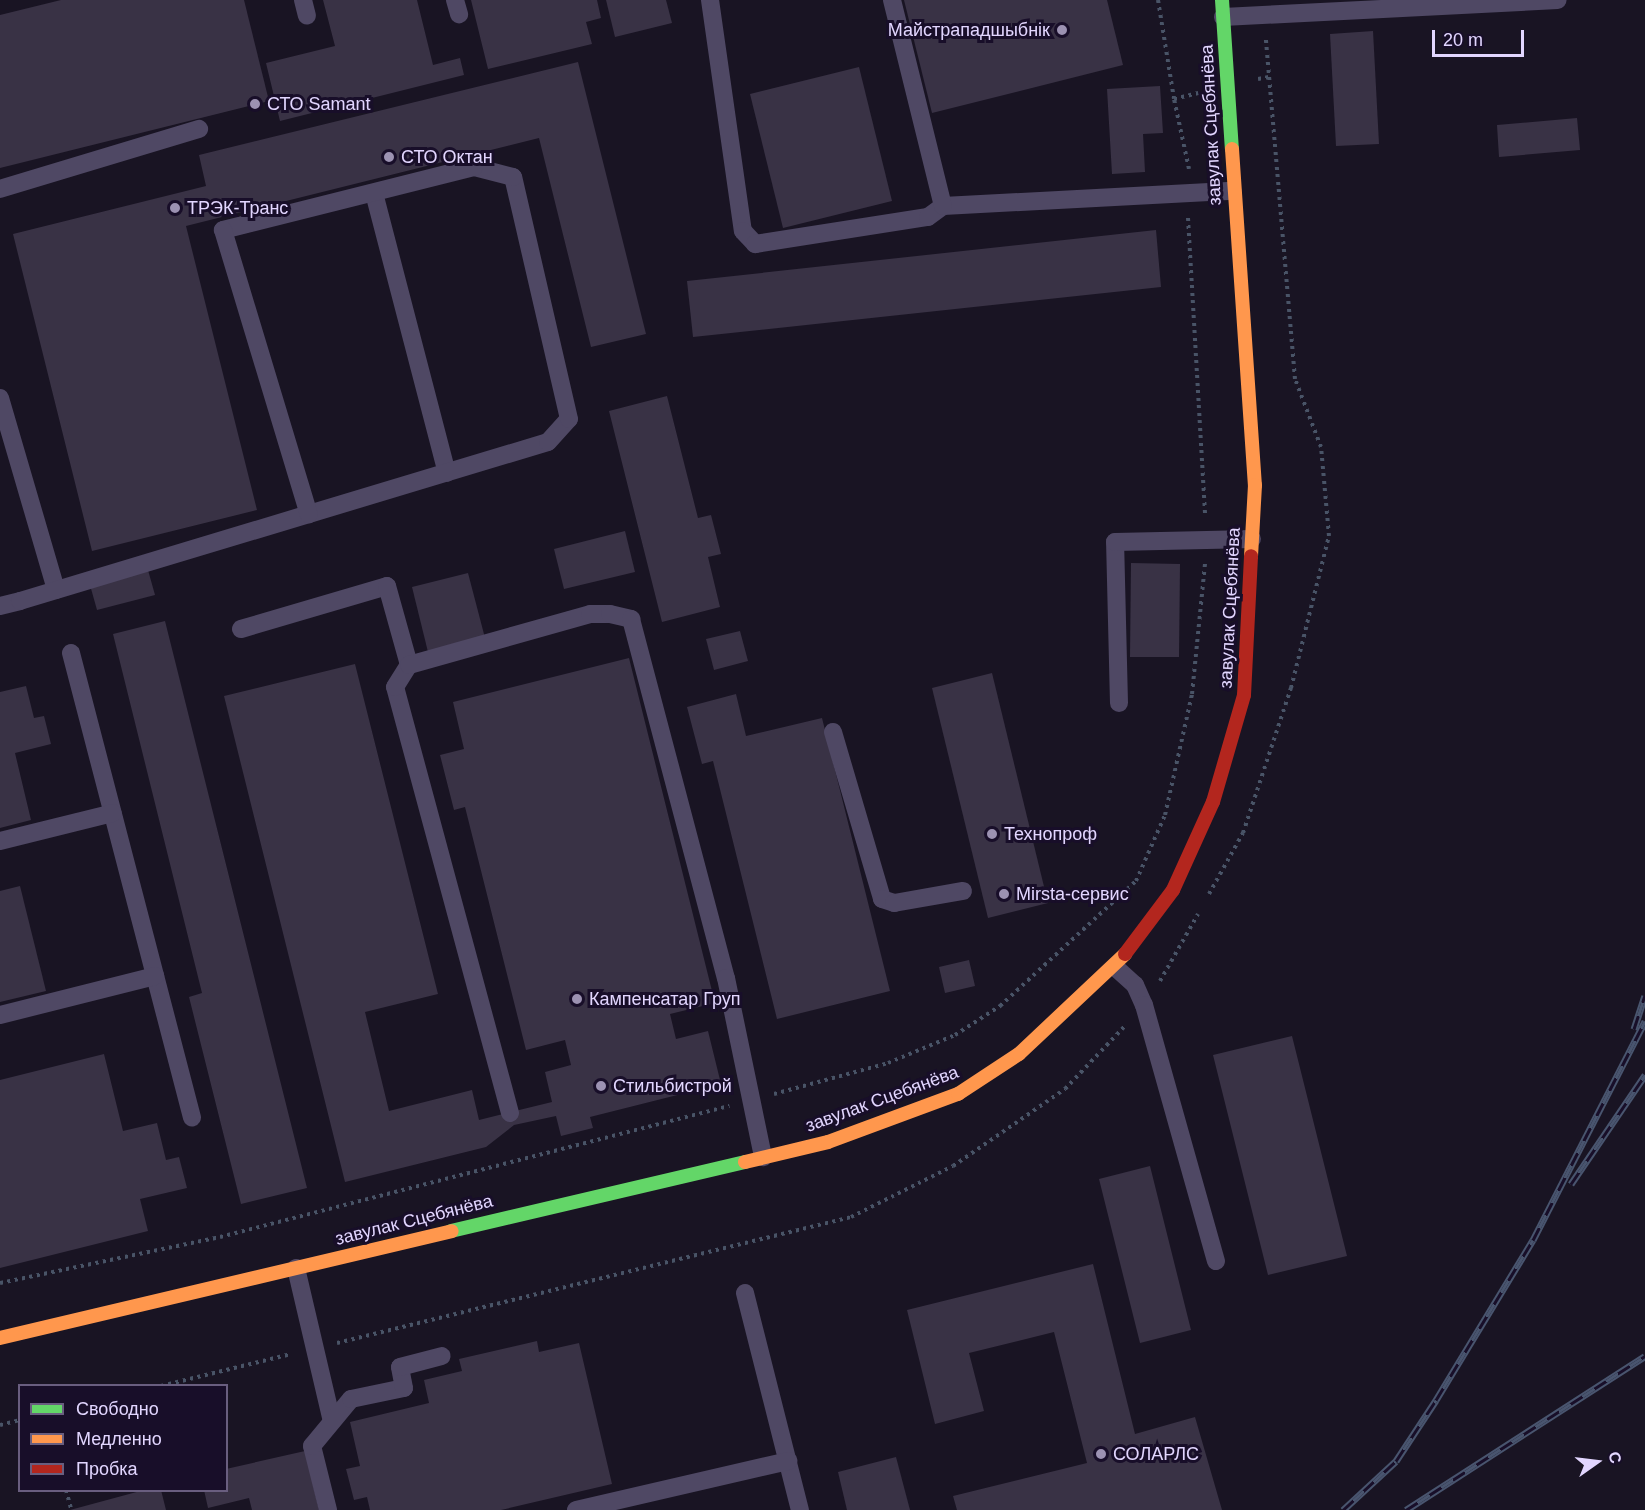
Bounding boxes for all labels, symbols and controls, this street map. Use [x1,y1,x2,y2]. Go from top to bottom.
scale bar [1435,18,1526,56]
place label: Майстрападшыбнік [888,19,1050,41]
marker: Майстрападшыбнік [1055,23,1069,37]
text: 20 m [1443,30,1483,50]
street label: завулак Сцебянёва [1196,44,1226,206]
place label: СТО Samant [267,93,371,115]
marker: СТО Samant [248,97,262,111]
place label: СТО Октан [401,146,493,168]
marker: СТО Октан [382,150,396,164]
place label: ТРЭК-Транс [187,197,288,219]
marker: ТРЭК-Транс [168,201,182,215]
street label: завулак Сцебянёва [1215,527,1245,689]
place label: Технопроф [1004,823,1097,845]
marker: Технопроф [985,827,999,841]
place label: Mirsta-сервис [1016,883,1129,905]
marker: Mirsta-сервис [997,887,1011,901]
place label: Кампенсатар Груп [589,988,741,1010]
marker: Кампенсатар Груп [570,992,584,1006]
street label: завулак Сцебянёва [803,1061,961,1137]
place label: Стильбистрой [613,1075,732,1097]
marker: Стильбистрой [594,1079,608,1093]
street label: завулак Сцебянёва [333,1190,495,1250]
legend [18,1384,228,1492]
text: Свободно [76,1399,159,1419]
text: Медленно [76,1429,162,1449]
north arrow [1567,1432,1627,1492]
place label: СОЛАРЛС [1113,1443,1199,1465]
marker: СОЛАРЛС [1094,1447,1108,1461]
text: С [1605,1450,1625,1465]
text: Пробка [76,1459,138,1479]

